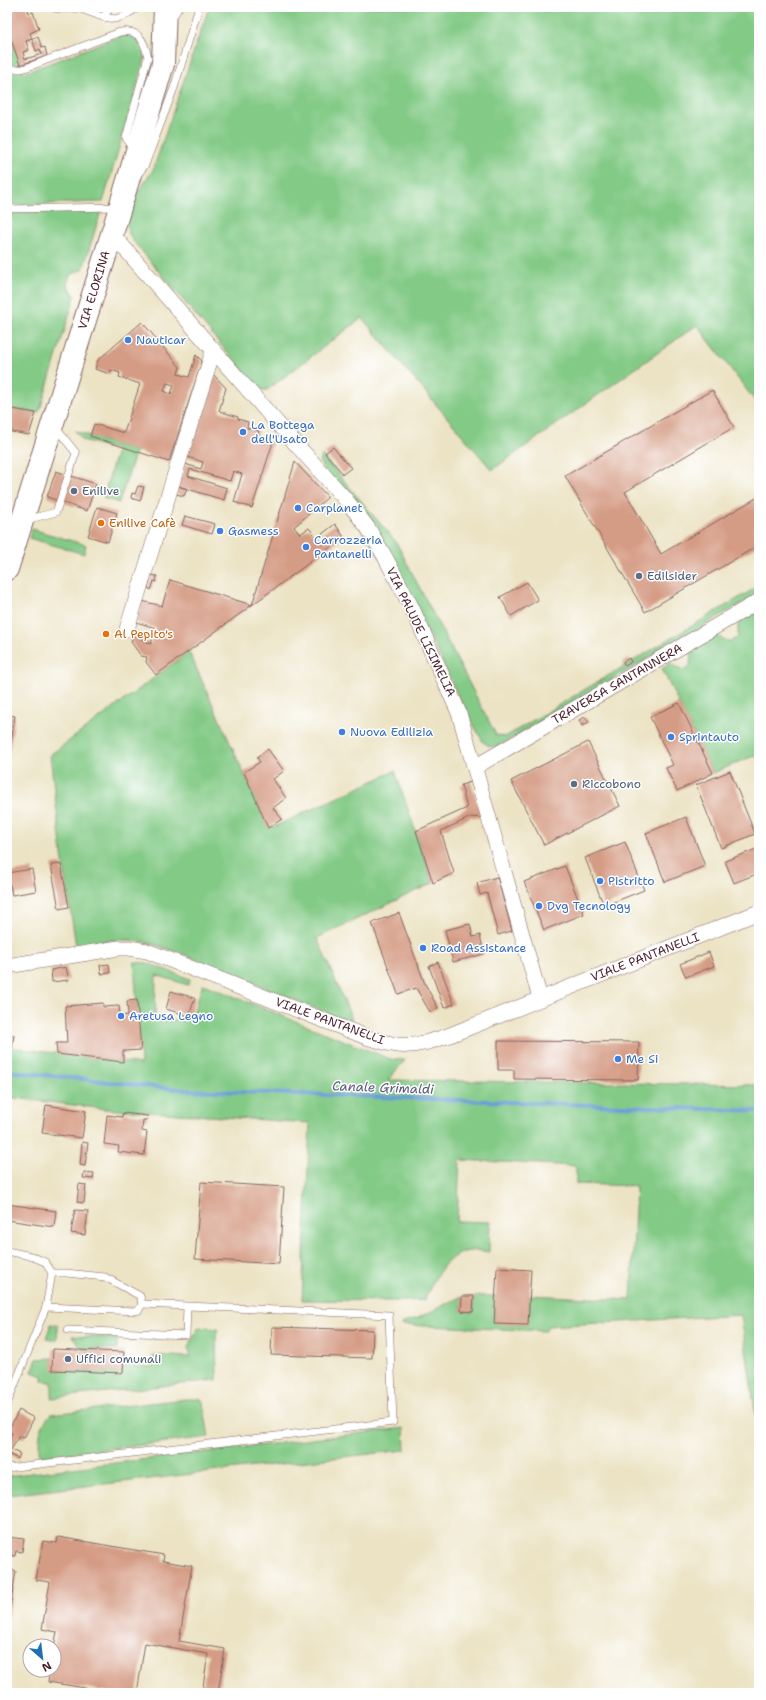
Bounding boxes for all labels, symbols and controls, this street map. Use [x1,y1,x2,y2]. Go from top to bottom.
street label: VIA ELORINA [74,248,114,331]
place label: Nauticar [136,332,186,348]
marker: Nauticar [123,335,133,345]
place label: La Bottega dell'Usato [251,417,315,447]
marker: La Bottega dell'Usato [238,427,248,437]
place label: Enilive [82,483,120,499]
marker: Enilive [69,486,79,496]
place label: Carplanet [306,500,363,516]
marker: Carplanet [293,503,303,513]
place label: Enilive Cafè [109,515,176,531]
marker: Enilive Cafè [96,518,106,528]
place label: Gasmess [228,523,279,539]
marker: Gasmess [215,526,225,536]
place label: Carrozzeria Pantanelli [314,532,383,562]
marker: Carrozzeria Pantanelli [301,542,311,552]
street label: VIA PALUDE LISIMELIA [383,565,459,700]
place label: Edilsider [647,568,698,584]
marker: Edilsider [634,571,644,581]
place label: Al Pepito's [114,626,173,642]
marker: Al Pepito's [101,629,111,639]
street label: TRAVERSA SANTANNERA [549,640,685,728]
place label: Nuova Edilizia [350,724,433,740]
marker: Nuova Edilizia [337,727,347,737]
place label: Sprintauto [679,729,739,745]
marker: Sprintauto [666,732,676,742]
place label: Riccobono [582,776,641,792]
marker: Riccobono [569,779,579,789]
place label: Pistritto [608,873,655,889]
marker: Pistritto [595,876,605,886]
place label: Dvg Tecnology [547,898,631,914]
marker: Dvg Tecnology [534,901,544,911]
street label: VIALE PANTANELLI [588,929,702,985]
place label: Road Assistance [431,940,527,956]
marker: Road Assistance [418,943,428,953]
street label: VIALE PANTANELLI [273,994,387,1048]
place label: Aretusa Legno [129,1008,213,1024]
marker: Aretusa Legno [116,1011,126,1021]
place label: Me Si [626,1051,658,1067]
marker: Me Si [613,1054,623,1064]
water label: Canale Grimaldi [332,1077,435,1098]
place label: Uffici comunali [76,1351,161,1367]
marker: Uffici comunali [63,1354,73,1364]
north arrow [22,1638,62,1678]
text: N [39,1658,54,1675]

